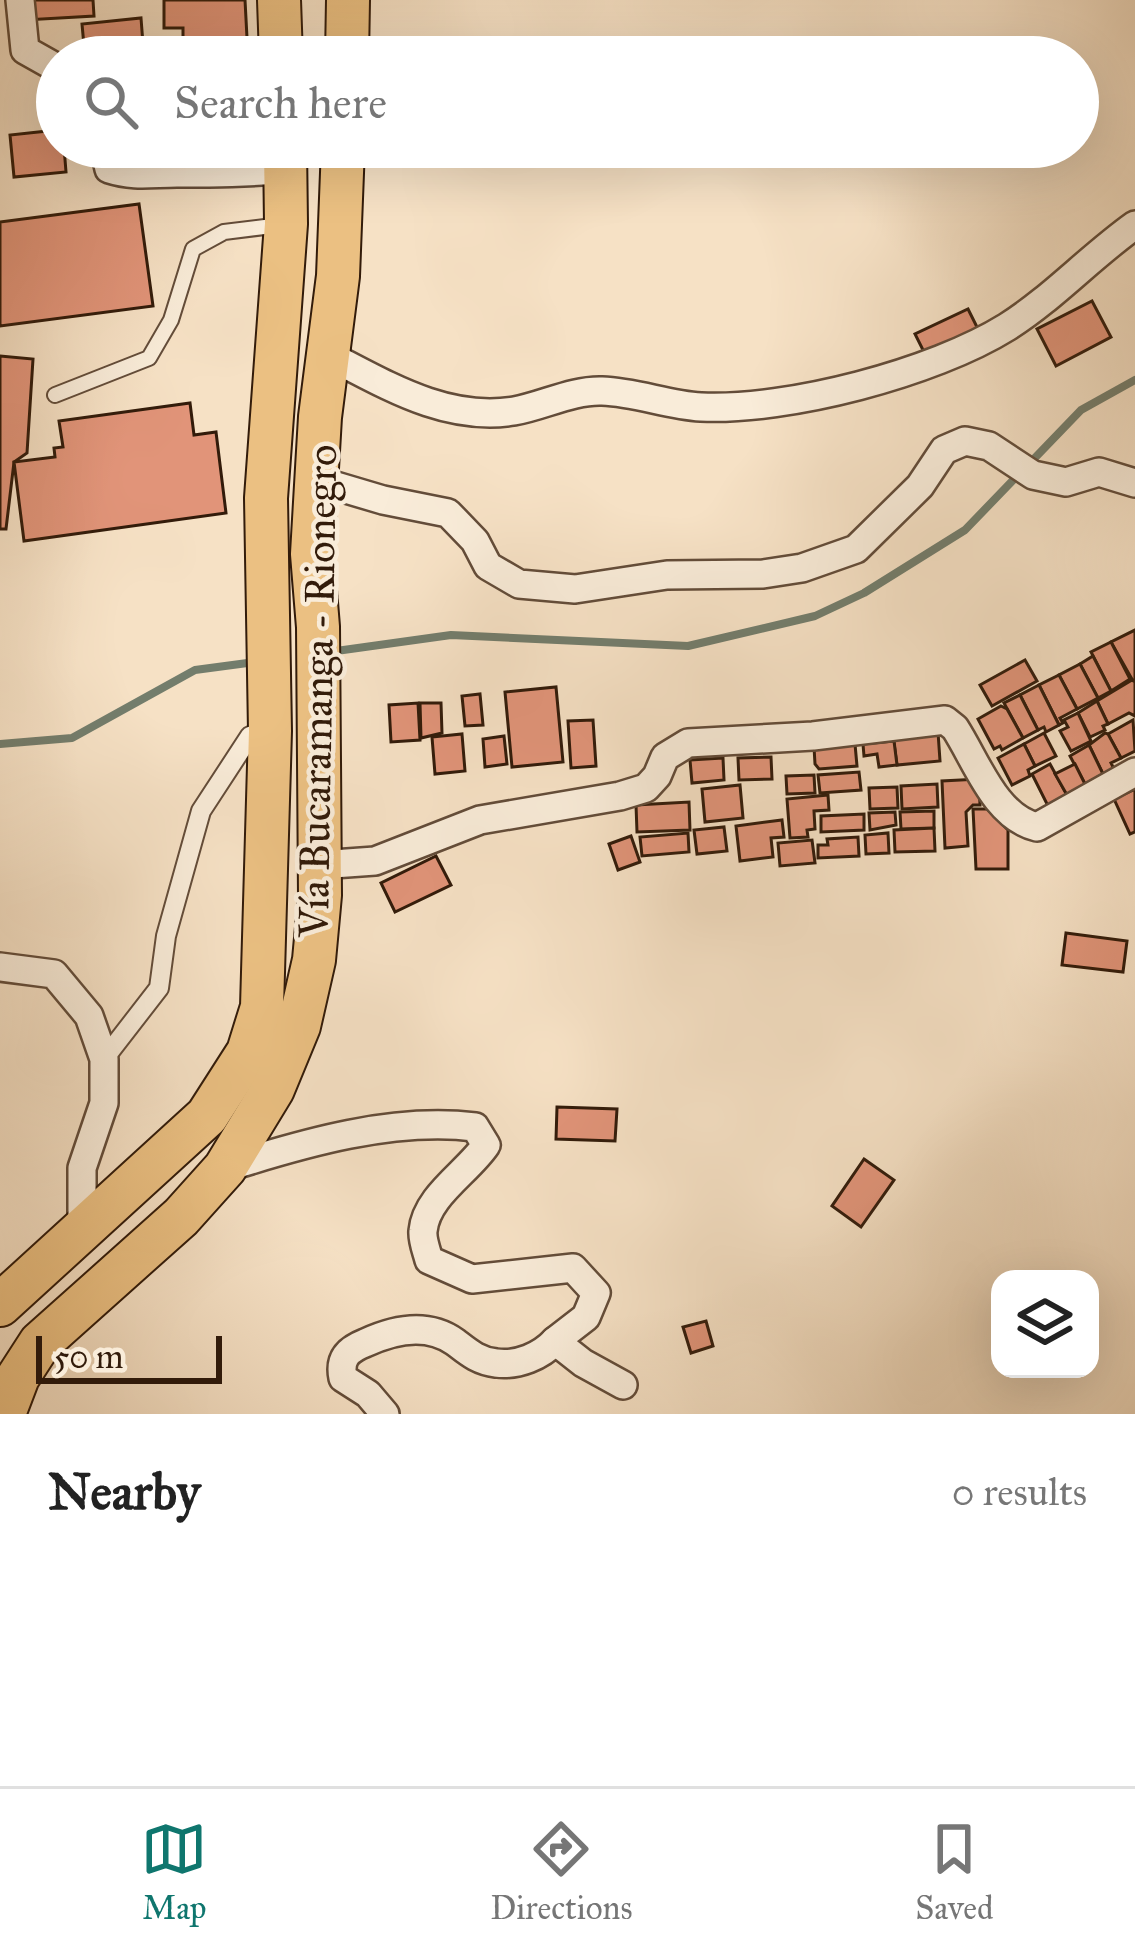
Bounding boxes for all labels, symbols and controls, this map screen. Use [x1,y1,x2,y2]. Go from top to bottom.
search box [36,36,1099,168]
icon: search [78,69,144,135]
text: Search here [174,75,387,130]
street label: Vía Bucaramanga - Rionegro [288,444,348,939]
map controls [991,1270,1099,1378]
button: layers [991,1270,1099,1378]
scale bar [36,1330,222,1383]
text: 50 m [54,1337,123,1377]
text: Nearby [48,1461,200,1523]
text: 0 results [952,1468,1087,1516]
tab: Map [141,1816,207,1928]
tab: Directions [490,1816,632,1928]
tab: Saved [915,1816,994,1928]

